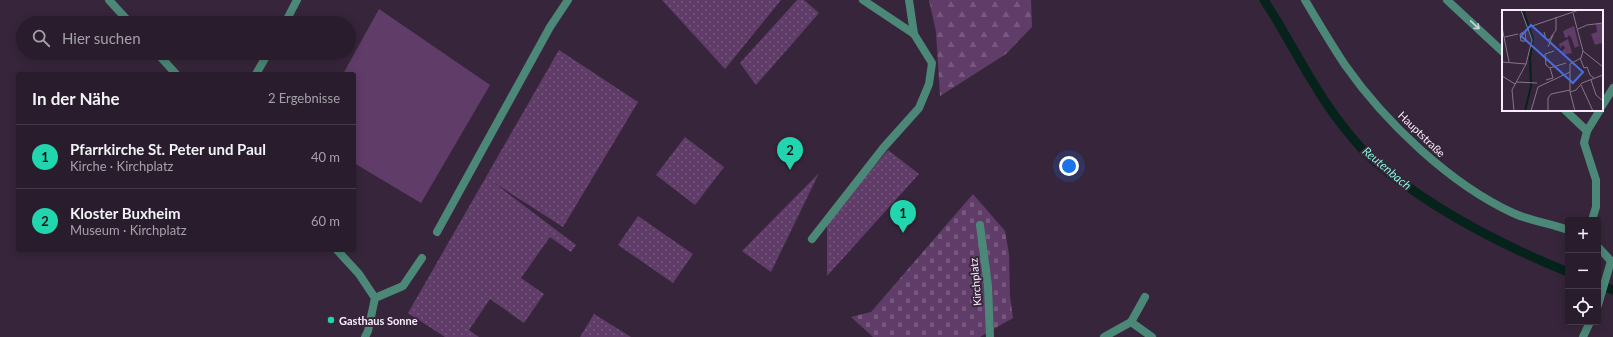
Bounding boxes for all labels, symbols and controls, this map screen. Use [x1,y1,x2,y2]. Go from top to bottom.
inset map [1502,10,1603,111]
search box [16,16,356,60]
one-way arrow [1470,21,1481,30]
icon: search [30,27,52,49]
text: Hier suchen [62,29,141,47]
text: In der Nähe [32,88,120,109]
text: 2 Ergebnisse [268,90,340,106]
street label: Hauptstraße [1396,108,1448,160]
pin: 2 [777,137,803,170]
text: Pfarrkirche St. Peter und Paul [70,140,266,158]
water label: Reutenbach [1359,143,1415,193]
text: 1 [41,149,49,165]
text: 40 m [311,149,340,165]
your location [1059,156,1079,176]
text: Kirche · Kirchplatz [70,158,174,174]
pin: 1 [890,200,916,233]
text: Kloster Buxheim [70,204,181,222]
text: 2 [41,213,49,229]
text: 60 m [311,213,340,229]
map controls [1565,217,1601,325]
button: + [1565,217,1601,253]
text: Museum · Kirchplatz [70,222,187,238]
button: − [1565,253,1601,289]
street label: Kirchplatz [966,257,984,307]
button: locate [1565,289,1601,325]
place label: Gasthaus Sonne [339,314,418,327]
marker: Gasthaus Sonne [326,315,336,325]

